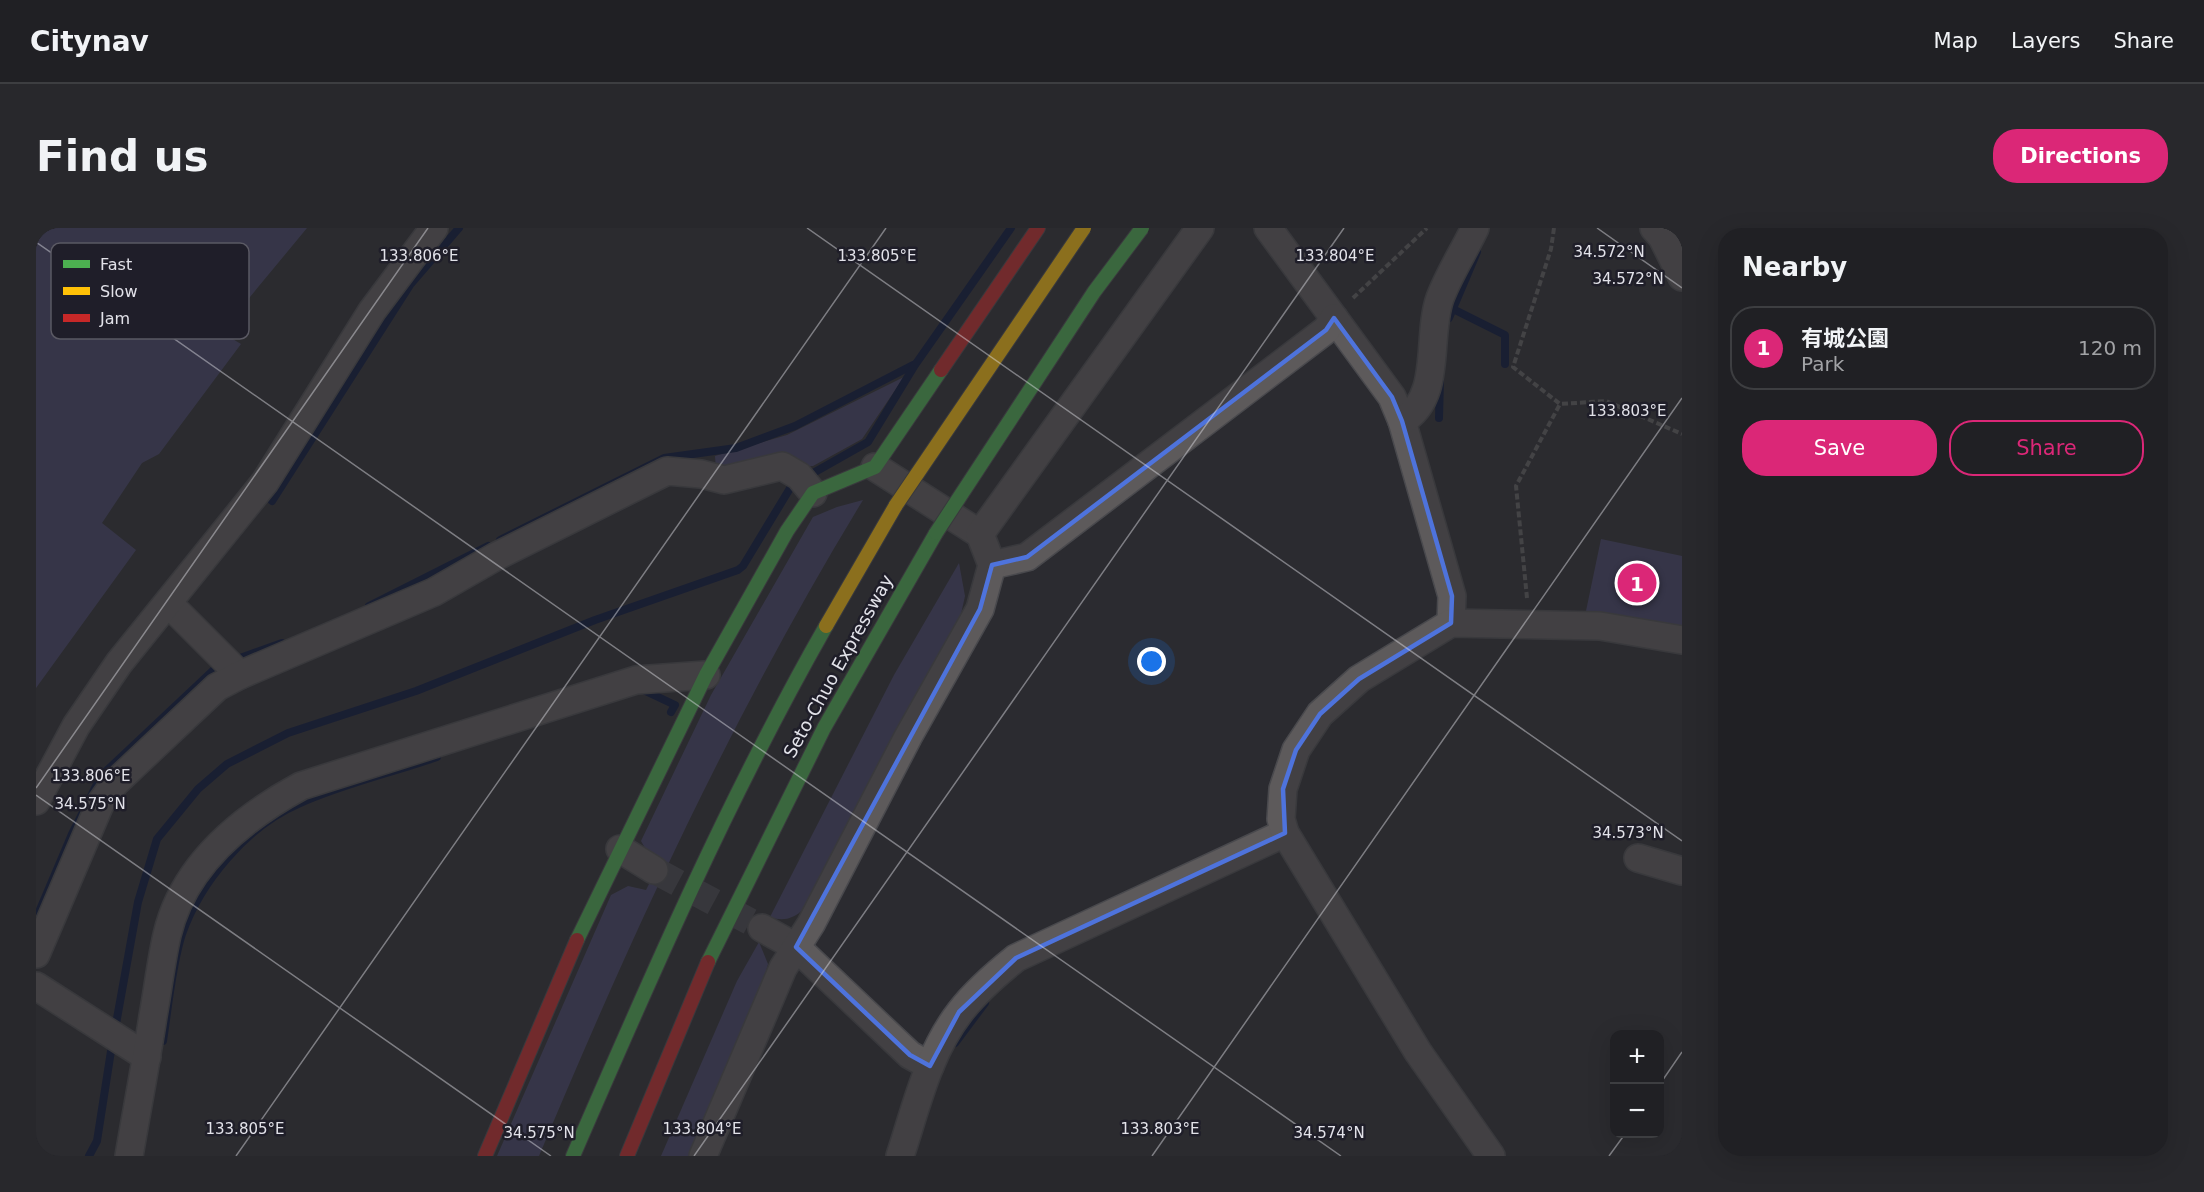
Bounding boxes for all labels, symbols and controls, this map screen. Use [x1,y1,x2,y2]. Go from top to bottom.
text: Citynav [30,25,149,58]
text: Map [1934,29,1978,53]
text: Layers [2011,29,2080,53]
text: Share [2113,29,2174,53]
button: Directions [1993,129,2168,183]
text: Find us [36,132,209,181]
legend [51,243,249,339]
text: 34.572°N [1573,243,1645,261]
text: 133.806°E [379,247,459,265]
text: 133.805°E [837,247,917,265]
text: 133.804°E [1295,247,1375,265]
text: Nearby [1742,252,1847,282]
text: Fast [100,255,132,274]
text: 34.572°N [1592,270,1664,288]
text: Slow [100,282,137,301]
text: Jam [99,309,130,328]
text: 有城公園 [1801,326,1889,351]
text: 1 [1757,336,1770,360]
text: 120 m [2078,336,2142,360]
text: Park [1801,352,1844,376]
text: 133.803°E [1587,402,1667,420]
button: Save [1742,420,1937,476]
button: Share [1949,420,2144,476]
pin: 1 [1618,560,1656,606]
street label: Seto-Chuo Expressway [779,570,897,761]
your location [1137,647,1166,676]
text: 133.806°E [51,767,131,785]
text: 34.575°N [54,795,126,813]
text: 34.573°N [1592,824,1664,842]
map controls [1610,1030,1664,1138]
button: + [1610,1030,1664,1084]
button: − [1610,1084,1664,1138]
text: 133.805°E [205,1120,285,1138]
text: 133.804°E [662,1120,742,1138]
text: 133.803°E [1120,1120,1200,1138]
text: 34.575°N [503,1124,575,1142]
text: 34.574°N [1293,1124,1365,1142]

